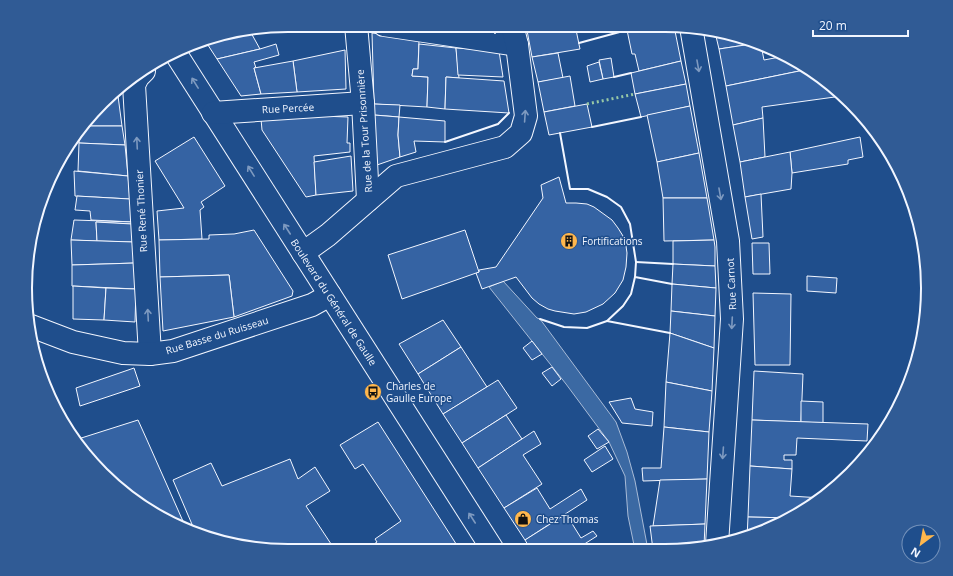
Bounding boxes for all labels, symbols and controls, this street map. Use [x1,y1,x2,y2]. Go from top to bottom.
scale bar [813,12,908,38]
text: 20 m [819,17,847,34]
one-way arrow [694,59,702,72]
street label: Rue de la Tour Prisonnière [353,69,375,193]
one-way arrow [190,77,198,89]
street label: Rue Percée [262,100,315,116]
one-way arrow [521,110,528,123]
one-way arrow [134,137,141,150]
one-way arrow [247,166,255,177]
street label: Rue René Thonier [132,169,150,253]
one-way arrow [716,187,724,200]
one-way arrow [283,224,291,235]
building icon: Fortifications [559,231,579,251]
place label: Fortifications [582,234,643,248]
street label: Boulevard du Général de Gaulle [288,236,380,368]
street label: Rue Carnot [723,257,739,310]
one-way arrow [144,309,151,322]
street label: Rue Basse du Ruisseau [164,313,270,357]
one-way arrow [728,316,736,329]
place label: Charles de Gaulle Europe [386,379,452,405]
bus stop icon: Charles de Gaulle Europe [363,382,383,402]
one-way arrow [720,446,727,459]
shop icon: Chez Thomas [513,509,533,529]
place label: Chez Thomas [536,512,599,526]
one-way arrow [468,513,476,524]
north arrow [901,524,941,564]
text: N [908,544,923,562]

